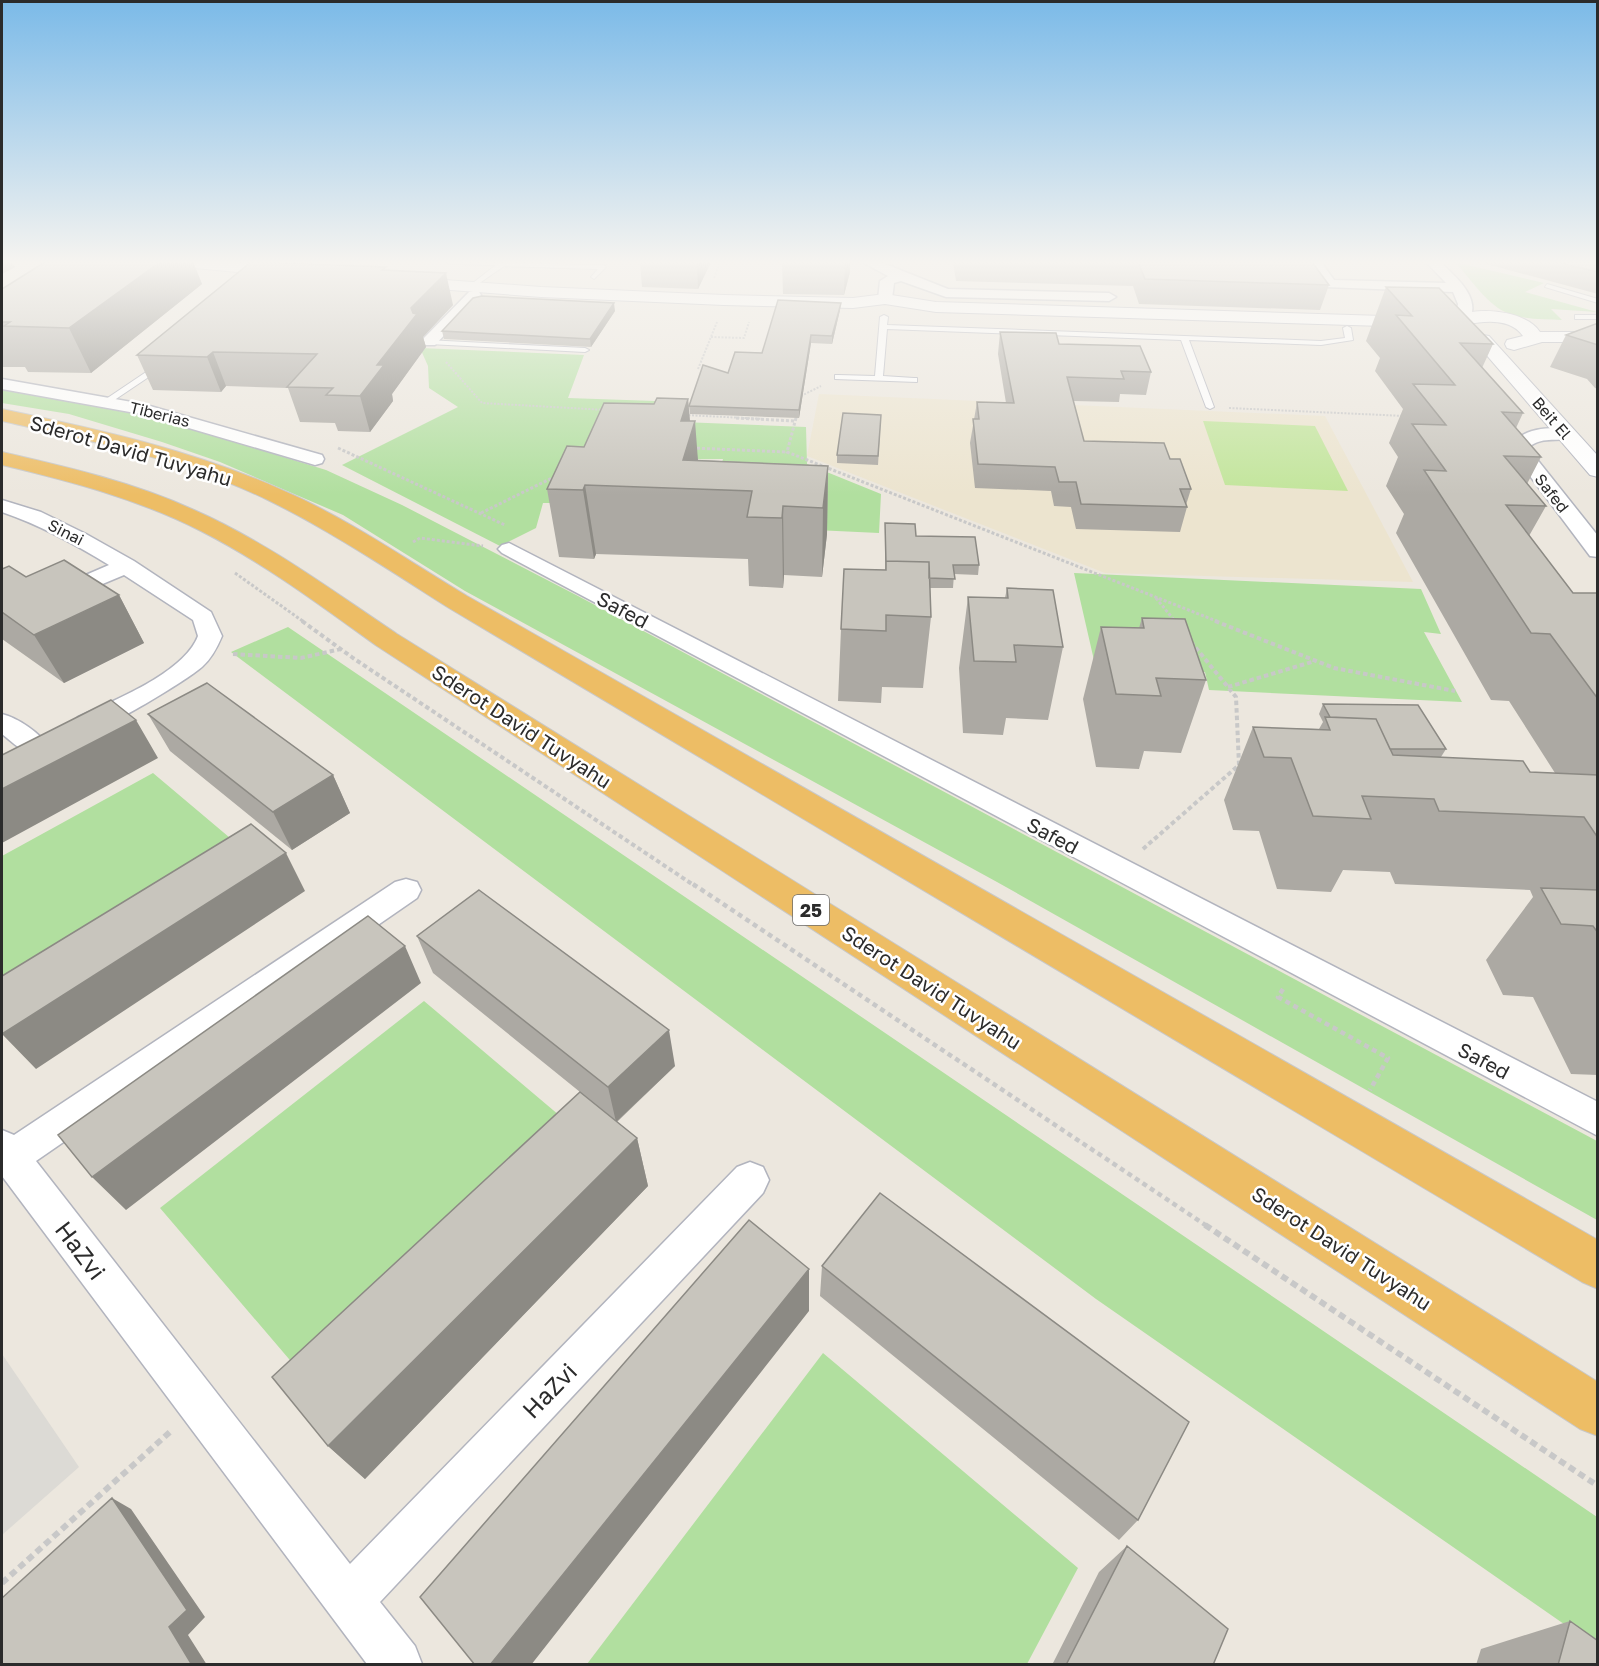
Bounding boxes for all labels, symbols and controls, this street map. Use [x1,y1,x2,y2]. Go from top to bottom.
street label: Beit El [1528,393,1576,443]
street label: Tiberias [128,397,192,431]
street label: Sderot David Tuvyahu [27,410,235,490]
street label: Safed [1531,469,1573,517]
street label: Sinai [45,515,87,549]
street label: Safed [593,585,653,633]
street label: Sderot David Tuvyahu [428,659,616,793]
street label: Safed [1023,811,1083,859]
road number: 25 [793,895,829,925]
street label: Sderot David Tuvyahu [838,920,1026,1054]
street label: Safed [1454,1036,1514,1084]
street label: Sderot David Tuvyahu [1248,1181,1436,1315]
street label: HaZvi [50,1215,112,1285]
street label: HaZvi [516,1356,582,1424]

